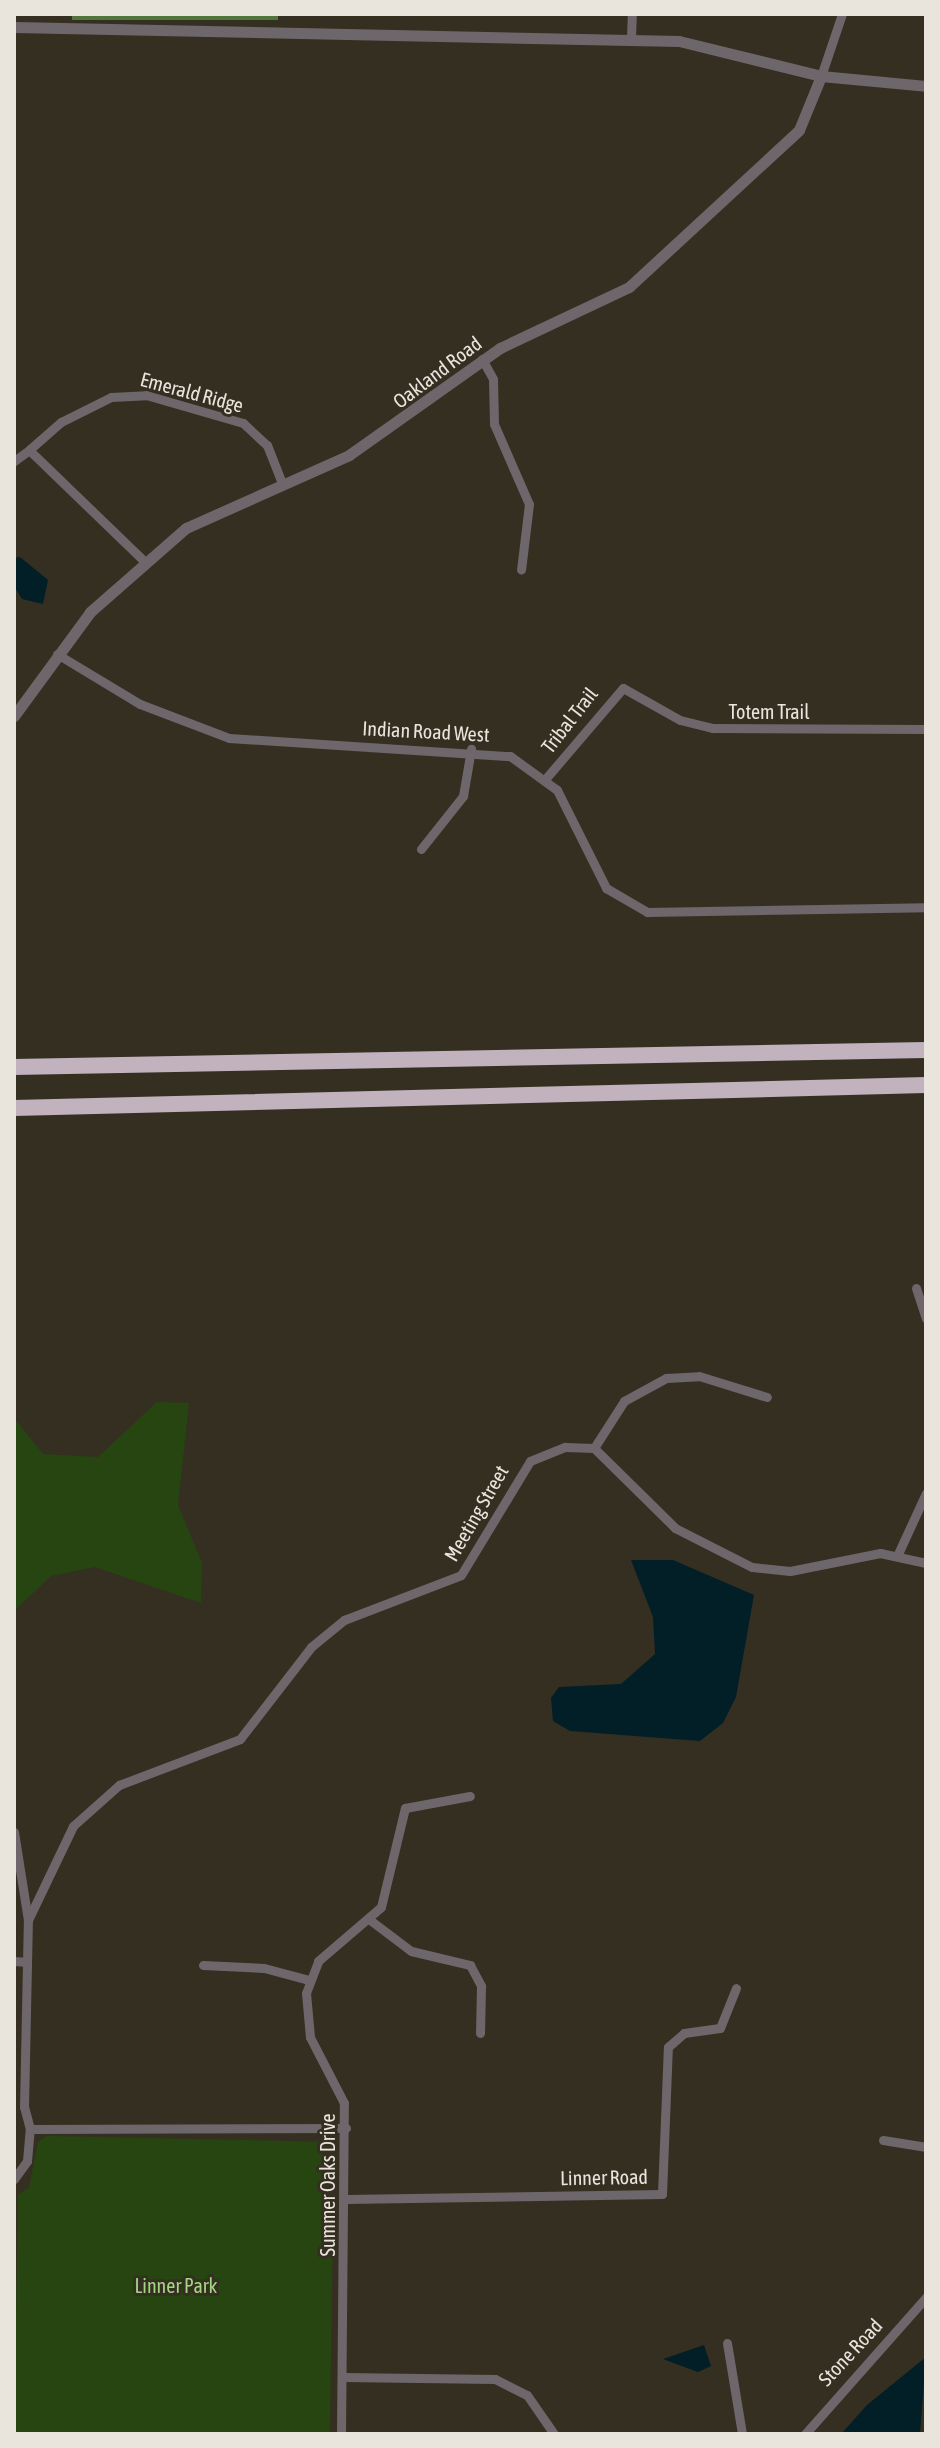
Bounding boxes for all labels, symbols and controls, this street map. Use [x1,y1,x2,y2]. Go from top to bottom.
street label: Oakland Road [388,331,486,413]
street label: Emerald Ridge [138,367,246,417]
street label: Tribal Trail [536,682,602,758]
street label: Totem Trail [728,699,810,723]
street label: Indian Road West [362,716,490,746]
street label: Meeting Street [439,1461,513,1565]
street label: Summer Oaks Drive [315,2114,339,2256]
street label: Linner Road [560,2164,648,2190]
park label: Linner Park [135,2273,217,2297]
street label: Stone Road [813,2313,887,2391]

